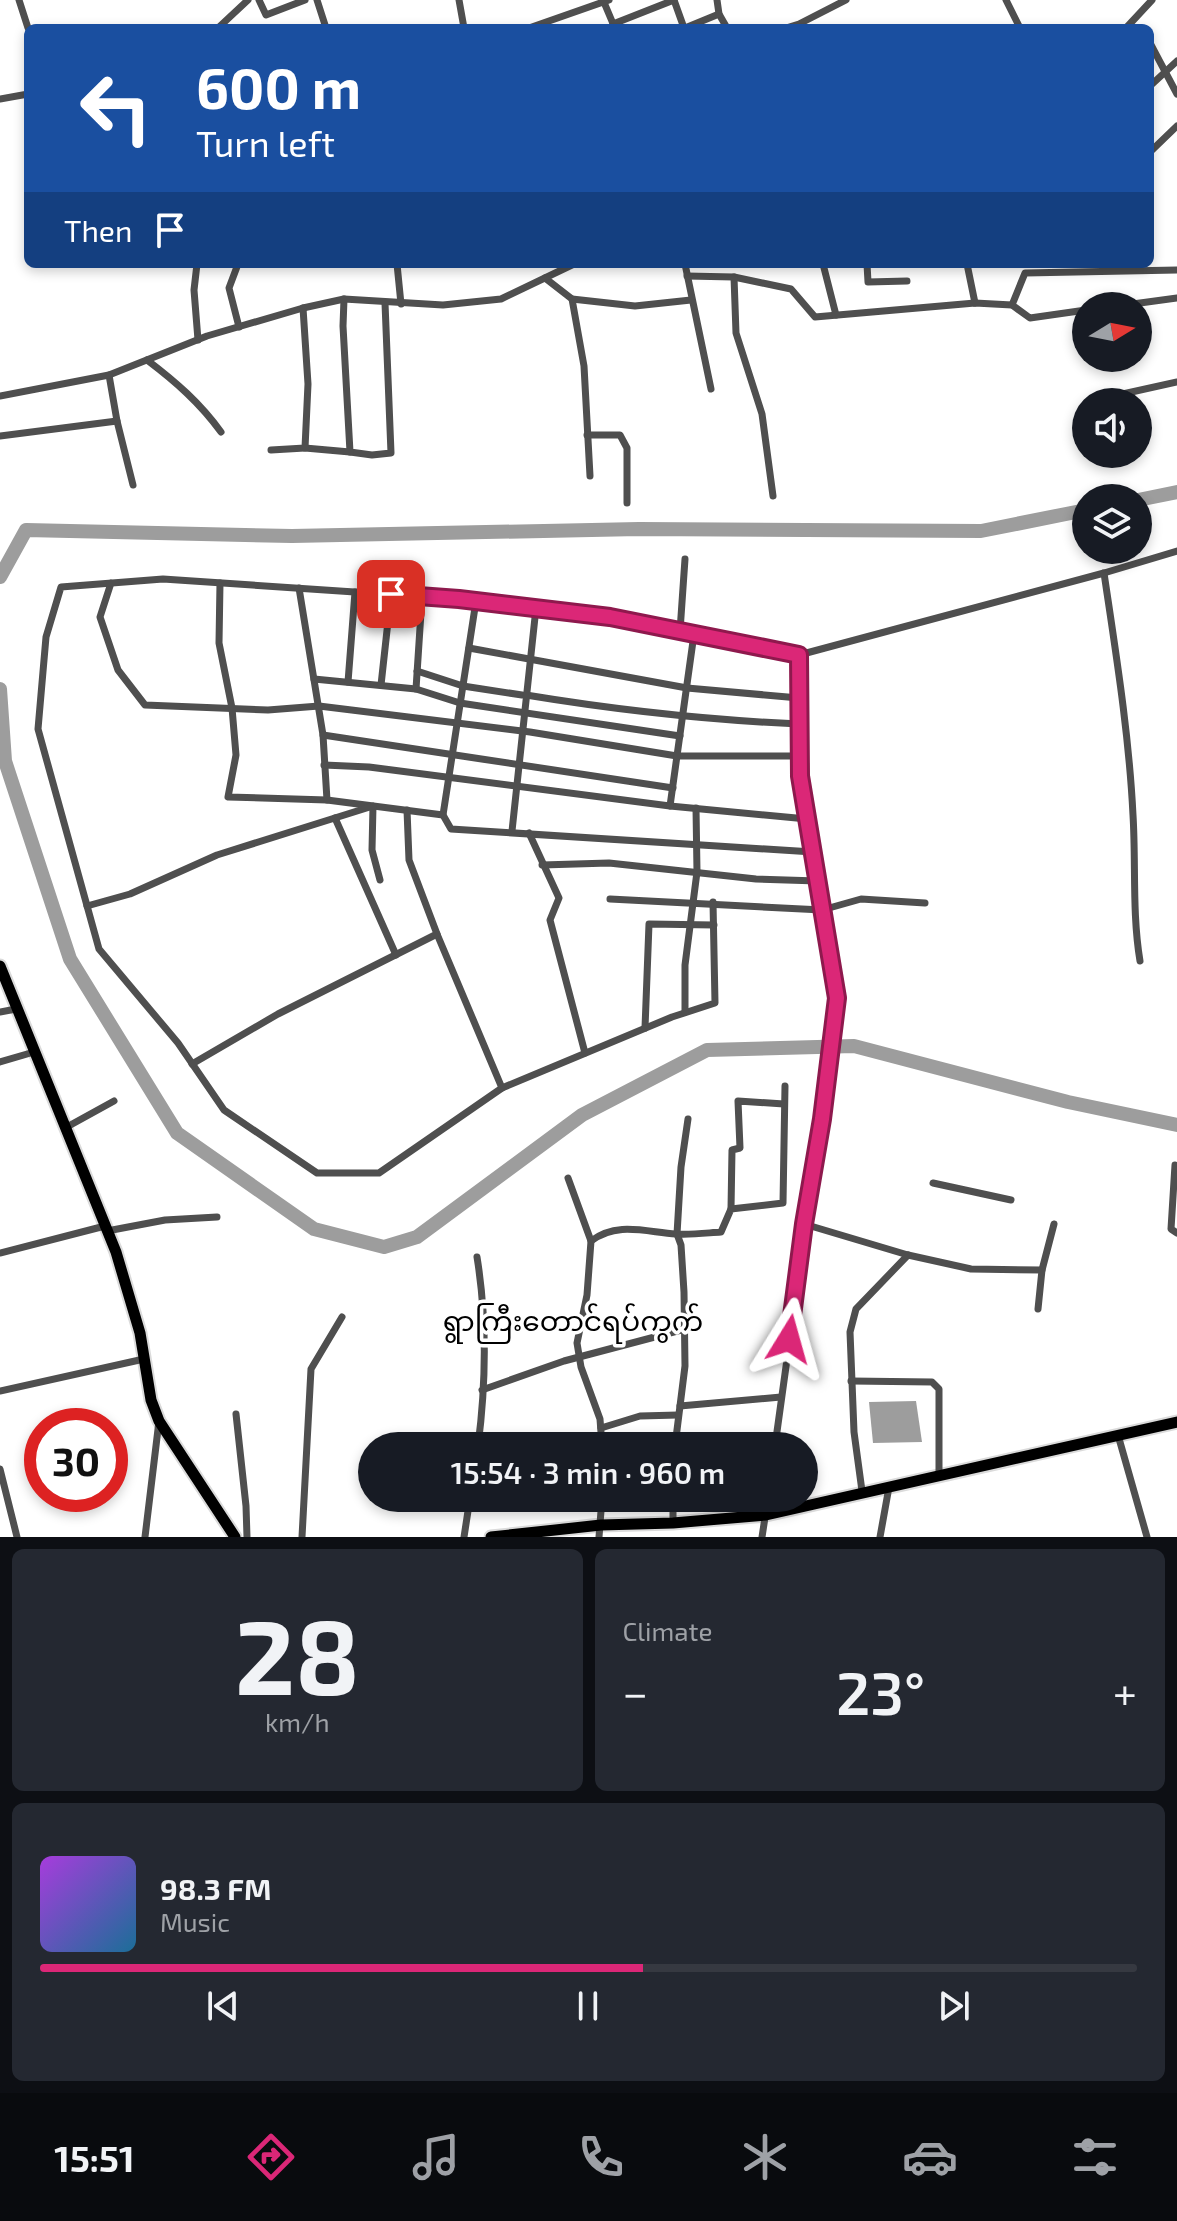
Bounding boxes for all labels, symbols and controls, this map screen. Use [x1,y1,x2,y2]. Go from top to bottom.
text: 600 m [196,53,361,120]
icon: left [64,56,168,160]
text: Turn left [196,121,335,164]
icon: arrive [148,208,192,252]
text: Then [64,212,132,248]
north arrow [1072,292,1152,372]
map controls [1072,292,1152,564]
button: sound [1072,388,1152,468]
button: layers [1072,484,1152,564]
pin [357,560,425,628]
icon: arrive [369,572,413,616]
position arrow [747,1297,831,1381]
district label: ရွာကြီးတောင်ရပ်ကွက် [443,1303,703,1344]
speed limit sign: 30 [24,1408,128,1512]
text: 15:54 · 3 min · 960 m [451,1454,725,1490]
text: 28 [235,1591,360,1716]
text: Climate [623,1615,712,1646]
text: 23° [836,1655,925,1727]
text: − [623,1665,648,1718]
text: + [1113,1665,1137,1718]
text: km/h [265,1706,330,1737]
text: 98.3 FM [160,1870,271,1906]
text: Music [160,1906,230,1937]
icon: previous [201,1984,245,2028]
icon: pause [566,1984,610,2028]
icon: next [932,1984,976,2028]
icon: directions [243,2129,299,2185]
icon: music [408,2129,464,2185]
icon: phone [573,2129,629,2185]
icon: climate [737,2129,793,2185]
icon: car [902,2129,958,2185]
icon: filters [1067,2129,1123,2185]
text: 15:51 [54,2136,134,2179]

